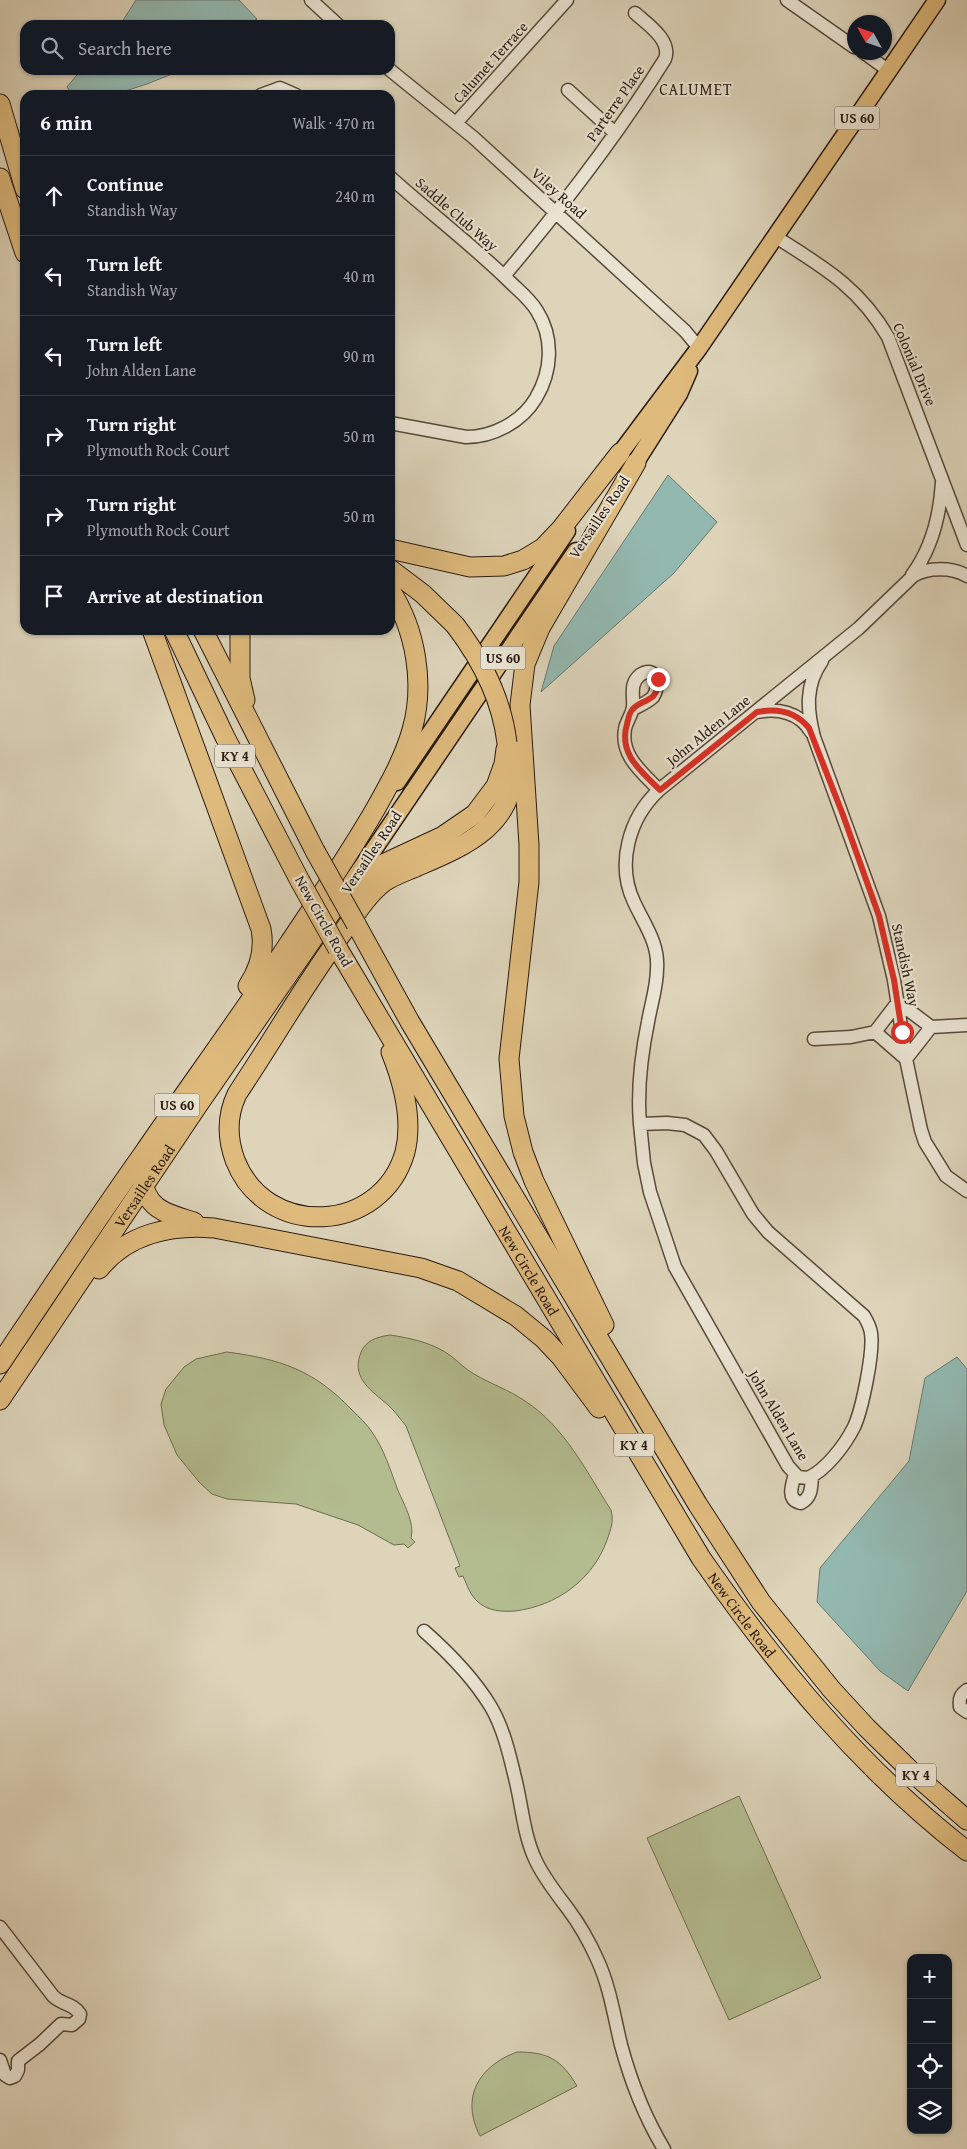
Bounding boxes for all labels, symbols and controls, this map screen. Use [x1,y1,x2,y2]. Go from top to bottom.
north arrow [847,15,892,60]
street label: Calumet Terrace [448,17,532,107]
search box [20,20,395,75]
icon: search [38,34,66,62]
text: Search here [78,34,172,62]
street label: Parterre Place [581,60,649,146]
district label: CALUMET [659,77,733,101]
road number: US 60 [834,106,880,130]
text: 6 min [40,107,92,138]
text: Walk · 470 m [292,111,375,135]
street label: Viley Road [527,163,591,223]
text: Continue [87,170,164,198]
street label: Saddle Club Way [411,172,503,256]
icon: ahead [40,182,68,210]
text: 240 m [335,184,375,208]
text: Standish Way [87,198,177,222]
text: Turn left [87,250,162,278]
icon: left [40,262,68,290]
text: 40 m [343,264,375,288]
text: Standish Way [87,278,177,302]
street label: Colonial Drive [888,319,942,409]
text: Turn left [87,330,162,358]
icon: left [40,342,68,370]
text: 90 m [343,344,375,368]
text: John Alden Lane [87,358,196,382]
text: Turn right [87,410,176,438]
icon: right [40,422,68,450]
text: 50 m [343,424,375,448]
text: Plymouth Rock Court [87,438,230,462]
street label: Versailles Road [564,472,634,562]
text: Turn right [87,490,176,518]
icon: right [40,502,68,530]
text: 50 m [343,504,375,528]
text: Plymouth Rock Court [87,518,230,542]
icon: arrive [40,582,68,610]
text: Arrive at destination [87,582,263,610]
road number: US 60 [480,646,526,670]
route end [647,668,670,691]
street label: John Alden Lane [660,690,754,772]
road number: KY 4 [215,744,255,768]
street label: Versailles Road [336,807,406,897]
street label: New Circle Road [290,872,358,970]
street label: Standish Way [887,921,925,1009]
route start [891,1021,914,1044]
road number: US 60 [154,1094,200,1116]
street label: Versailles Road [108,1140,179,1231]
street label: New Circle Road [494,1221,565,1319]
street label: John Alden Lane [743,1364,814,1464]
road number: KY 4 [614,1434,654,1456]
street label: New Circle Road [704,1568,781,1662]
road number: KY 4 [896,1764,936,1786]
map controls [907,1954,952,2134]
button: + [907,1954,952,1999]
button: − [907,1999,952,2044]
button: locate [907,2044,952,2089]
button: layers [907,2089,952,2134]

